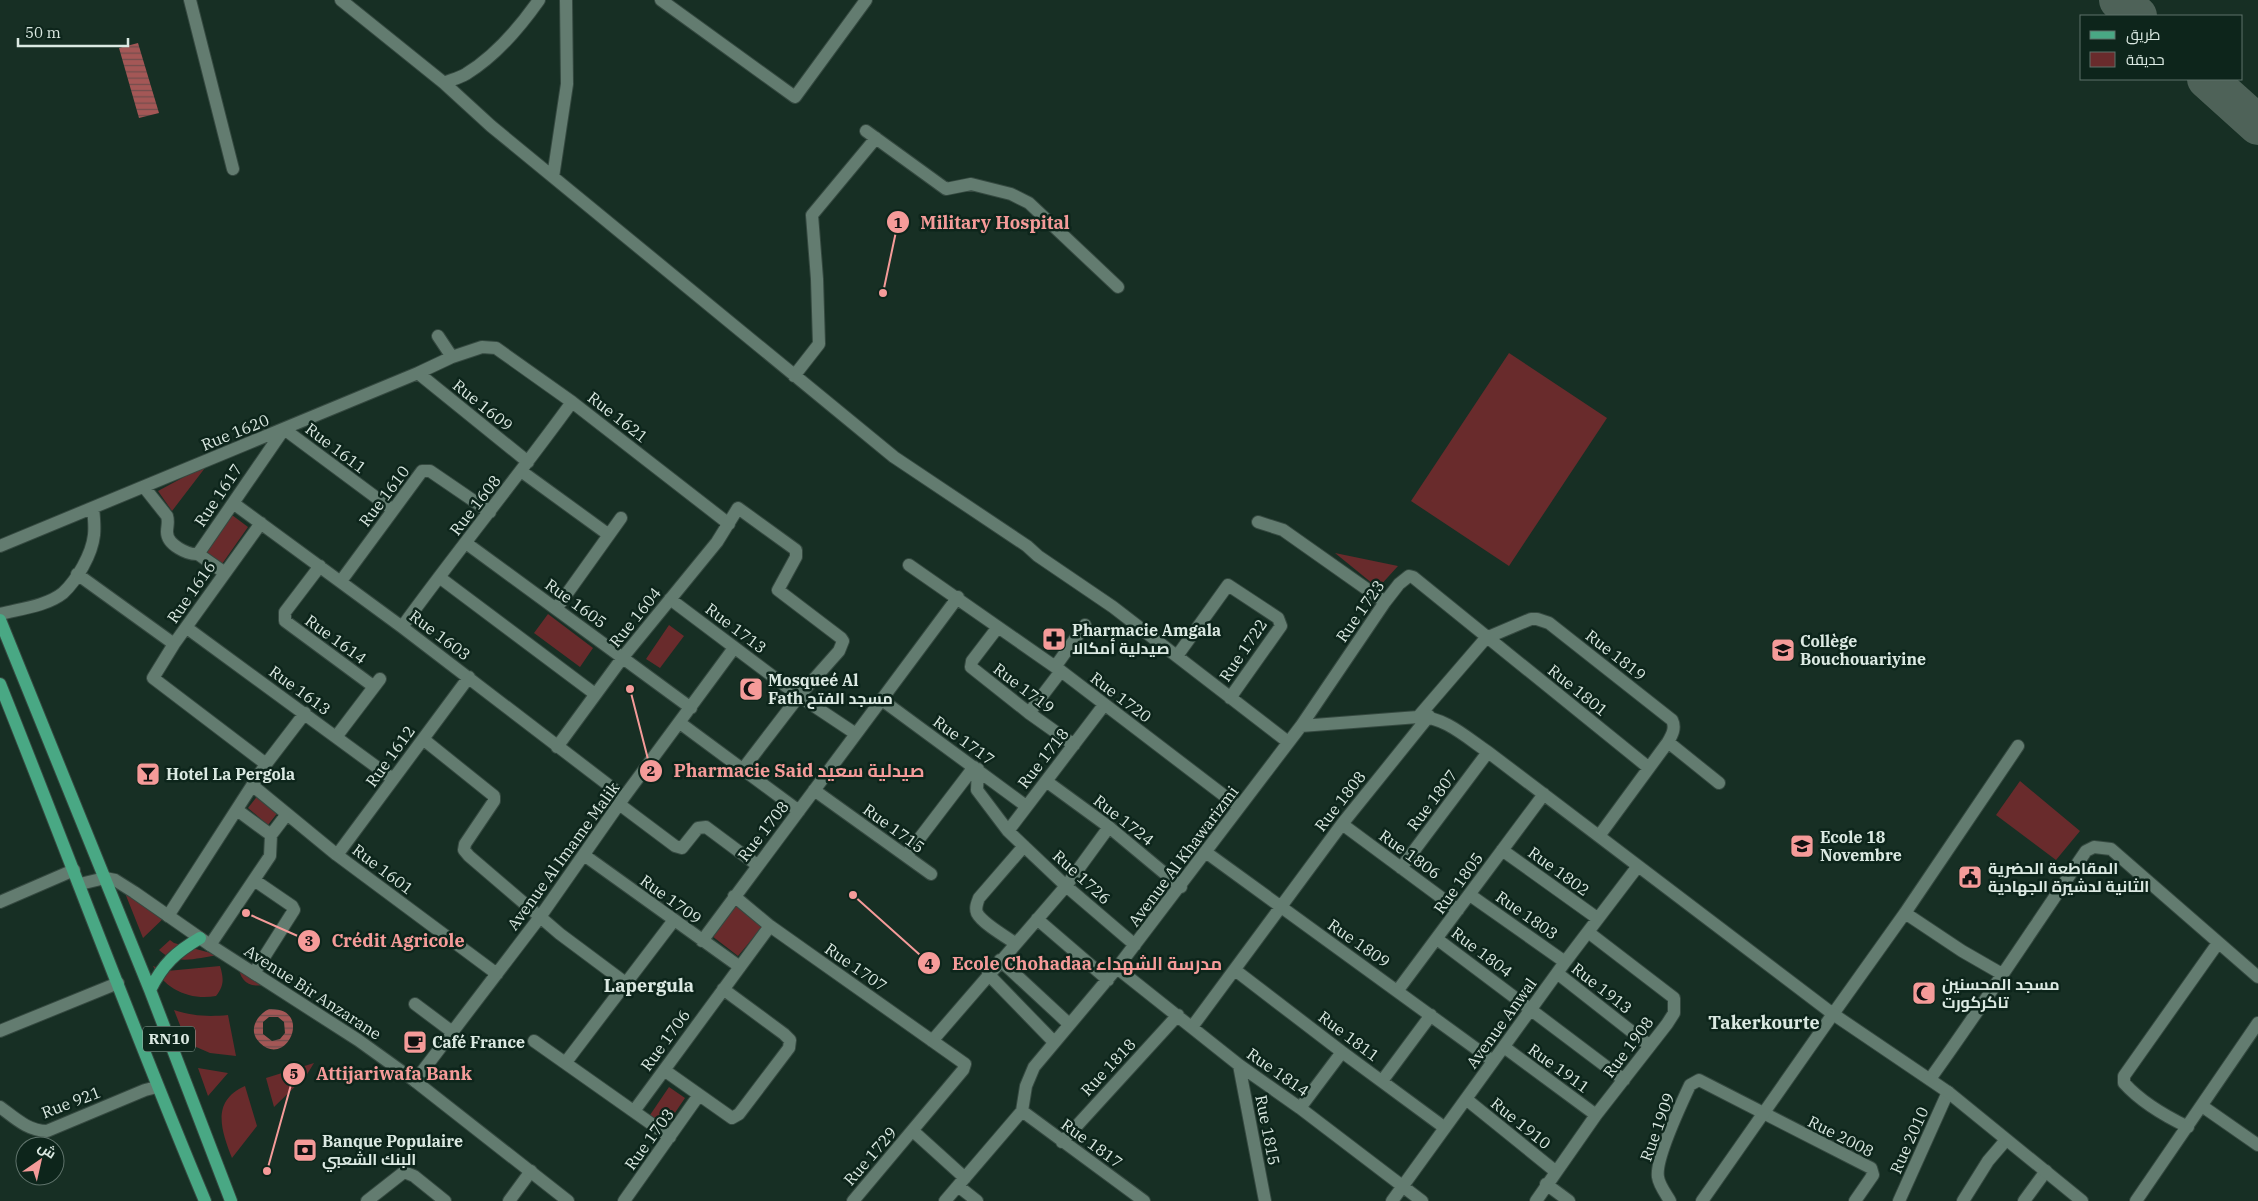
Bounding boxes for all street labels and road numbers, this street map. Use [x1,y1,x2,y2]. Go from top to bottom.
street label: Rue 1609 [449,375,517,435]
street label: Rue 1621 [584,387,652,447]
street label: Rue 1620 [198,409,272,455]
street label: Rue 1611 [302,419,370,477]
street label: Rue 1617 [190,460,246,530]
street label: Rue 1610 [355,462,413,530]
street label: Rue 1608 [445,471,505,539]
street label: Rue 1616 [162,557,220,627]
street label: Rue 1605 [541,574,611,632]
street label: Rue 1723 [1331,576,1389,646]
street label: Rue 1604 [605,583,665,651]
street label: Rue 1713 [702,599,770,657]
street label: Rue 1603 [406,606,474,664]
street label: Rue 1614 [301,610,371,668]
street label: Rue 1722 [1215,615,1271,685]
street label: Rue 1819 [1582,625,1650,685]
street label: Rue 1719 [990,659,1058,717]
street label: Rue 1801 [1544,660,1612,720]
street label: Rue 1613 [265,661,335,719]
street label: Rue 1720 [1087,668,1155,726]
street label: Rue 1717 [929,711,999,769]
street label: Rue 1612 [361,721,419,791]
street label: Rue 1718 [1013,724,1073,792]
street label: Rue 1807 [1403,766,1461,834]
street label: Rue 1808 [1310,767,1370,835]
street label: Avenue Al Imame Malik [503,778,624,934]
street label: Avenue Al Khawarizmi [1124,782,1242,930]
street label: Rue 1724 [1090,790,1158,850]
street label: Rue 1708 [733,797,793,865]
street label: Rue 1715 [859,799,929,857]
street label: Rue 1806 [1375,825,1445,883]
street label: Rue 1601 [349,840,417,898]
street label: Rue 1802 [1524,842,1594,900]
street label: Rue 1726 [1049,846,1115,908]
street label: Rue 1805 [1429,848,1487,918]
street label: Rue 1709 [636,870,706,928]
street label: Rue 1803 [1492,886,1562,944]
street label: Rue 1809 [1324,914,1394,972]
street label: Rue 1804 [1448,923,1516,981]
street label: Rue 1707 [821,938,891,996]
street label: Avenue Bir Anzarane [241,940,385,1044]
street label: Rue 1913 [1568,958,1636,1018]
street label: Avenue Anwal [1462,974,1541,1072]
street label: Rue 1706 [636,1005,694,1075]
street label: Rue 1811 [1315,1007,1383,1065]
street label: Rue 1908 [1599,1013,1657,1081]
road number: RN10 [143,1026,195,1052]
street label: Rue 1818 [1076,1034,1140,1100]
street label: Rue 1911 [1524,1039,1594,1097]
street label: Rue 1814 [1243,1043,1313,1101]
street label: Rue 921 [39,1082,103,1122]
street label: Rue 1909 [1635,1090,1679,1164]
street label: Rue 1815 [1251,1093,1285,1167]
street label: Rue 1910 [1487,1093,1555,1153]
street label: Rue 2010 [1885,1103,1933,1177]
street label: Rue 1703 [620,1104,678,1174]
street label: Rue 2008 [1805,1111,1877,1161]
street label: Rue 1817 [1057,1114,1127,1172]
street label: Rue 1729 [839,1123,901,1189]

